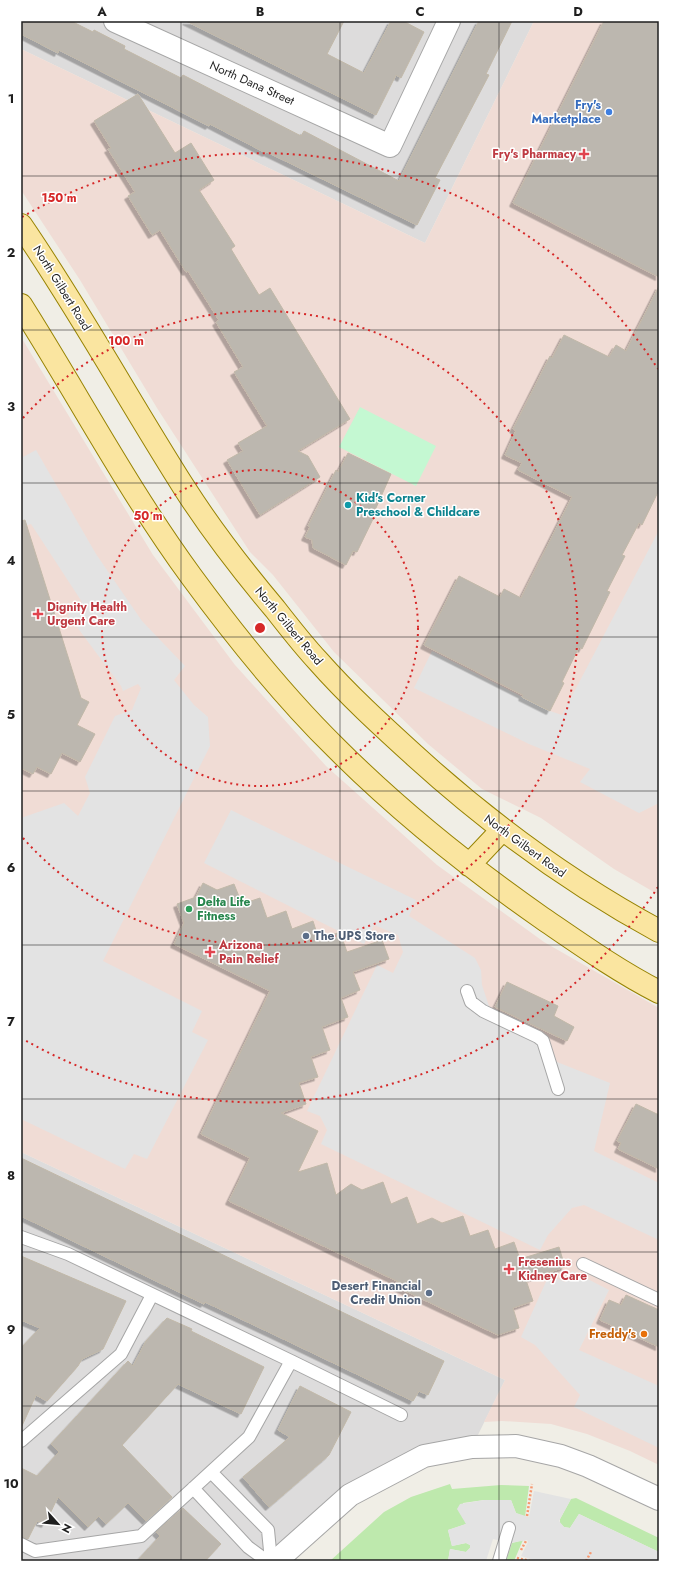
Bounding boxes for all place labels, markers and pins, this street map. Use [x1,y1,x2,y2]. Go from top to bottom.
place label: Fry's Marketplace [532,96,602,128]
marker: Fry's Marketplace [604,107,614,117]
place label: Fry's Pharmacy [492,145,577,163]
marker: Fry's Pharmacy [579,149,589,159]
place label: Kid's Corner Preschool & Childcare [356,489,480,521]
marker: Kid's Corner Preschool & Childcare [343,500,353,510]
place label: Dignity Health Urgent Care [47,598,127,630]
marker: Dignity Health Urgent Care [32,608,44,620]
centre of rings [253,621,267,635]
place label: Delta Life Fitness [197,893,251,925]
marker: Delta Life Fitness [184,904,194,914]
place label: The UPS Store [314,927,395,945]
marker: The UPS Store [301,931,311,941]
place label: Arizona Pain Relief [218,936,279,968]
marker: Arizona Pain Relief [204,946,216,958]
place label: Fresenius Kidney Care [518,1253,587,1285]
marker: Fresenius Kidney Care [503,1263,515,1275]
place label: Desert Financial Credit Union [331,1277,421,1309]
marker: Desert Financial Credit Union [424,1288,434,1298]
place label: Freddy's [589,1325,637,1343]
marker: Freddy's [639,1329,649,1339]

